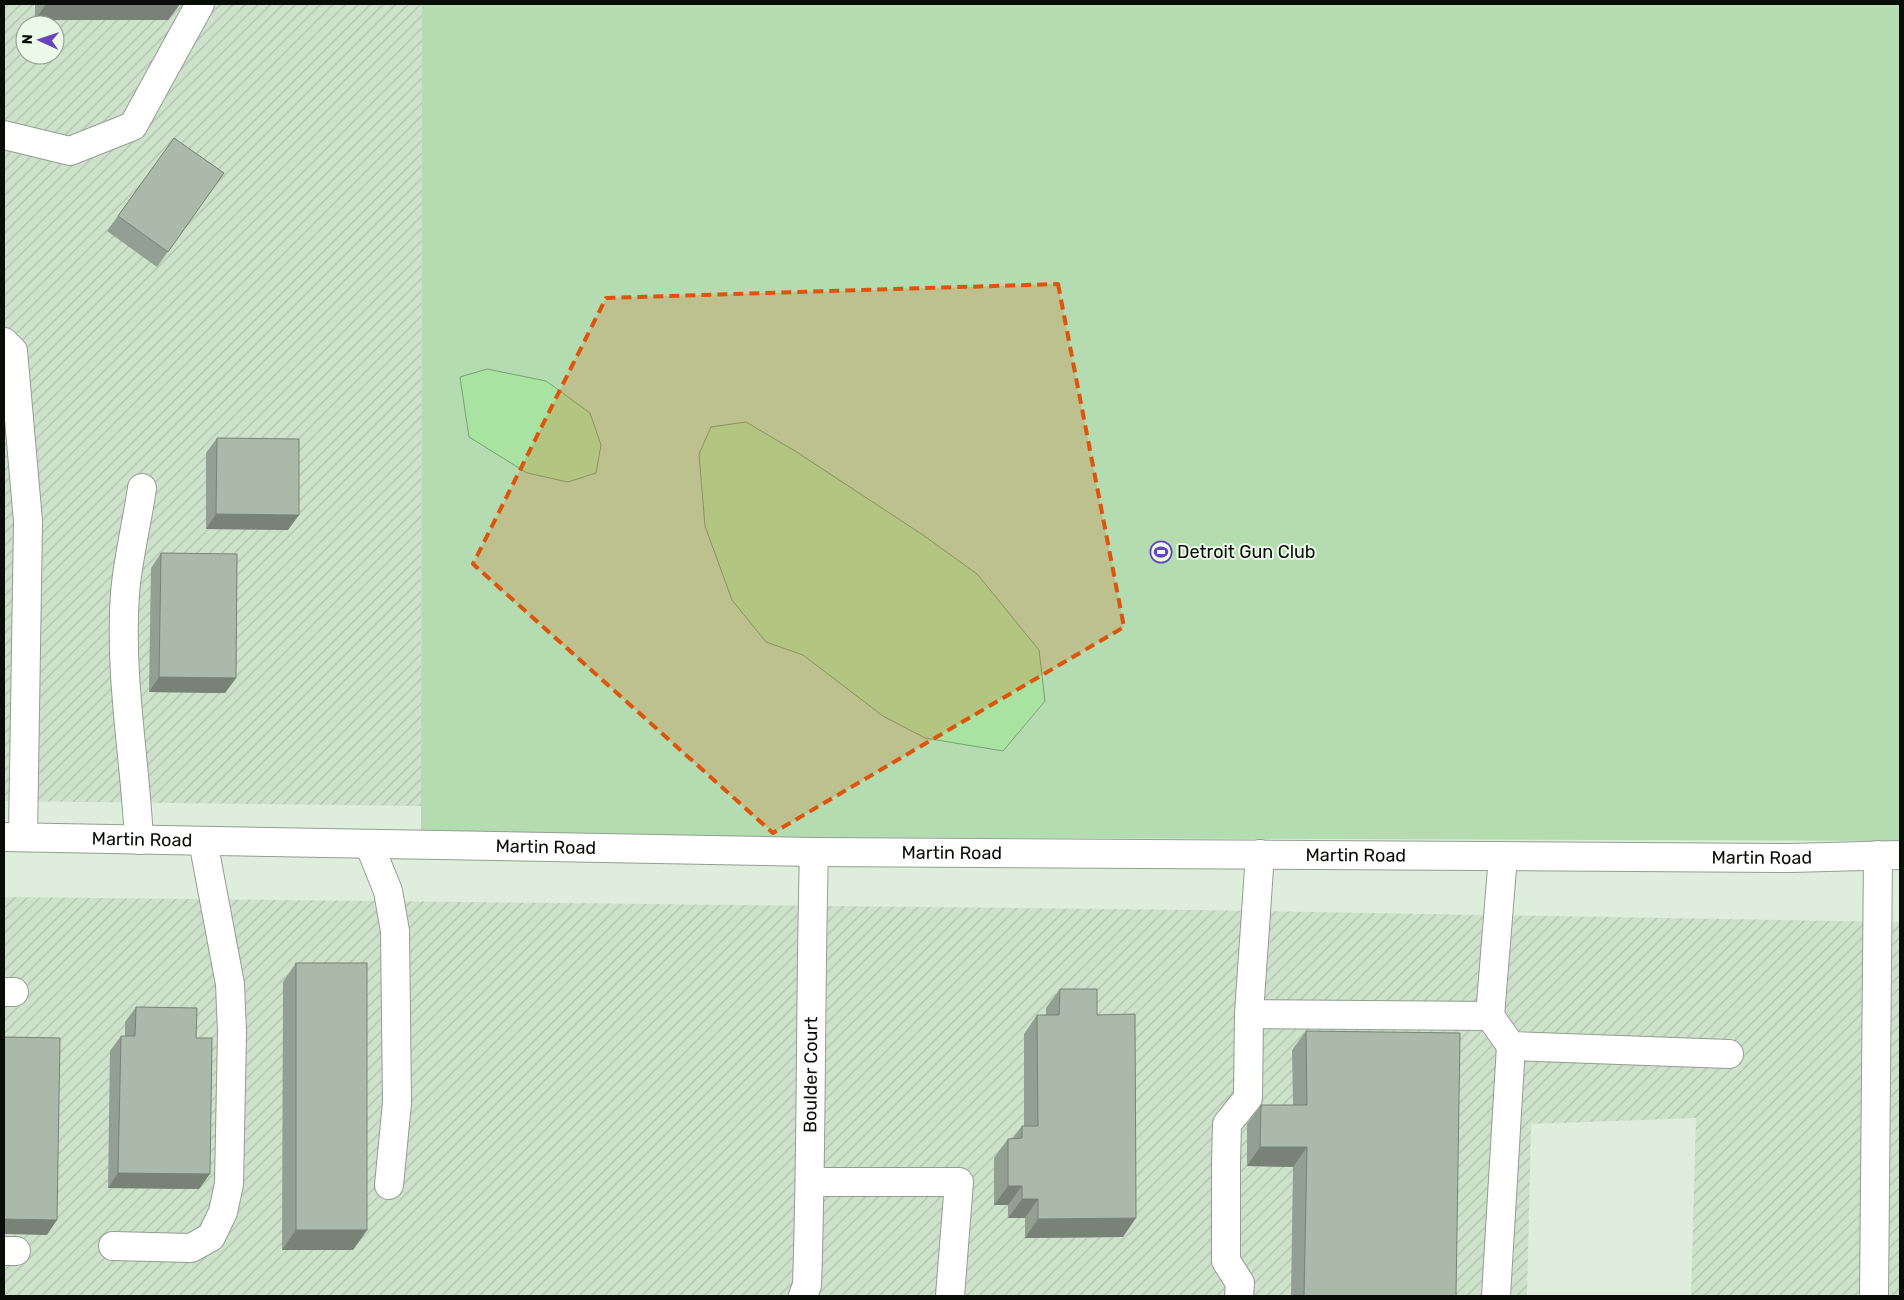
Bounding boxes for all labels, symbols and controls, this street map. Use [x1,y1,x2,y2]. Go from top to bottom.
north arrow [15,15,65,65]
text: N [19,34,36,45]
sports icon: Detroit Gun Club [1149,540,1173,564]
place label: Detroit Gun Club [1177,541,1316,563]
street label: Martin Road [92,828,192,851]
street label: Martin Road [495,835,596,859]
street label: Martin Road [902,842,1002,864]
street label: Martin Road [1306,844,1406,867]
street label: Martin Road [1712,846,1812,869]
street label: Boulder Court [799,1017,822,1133]

